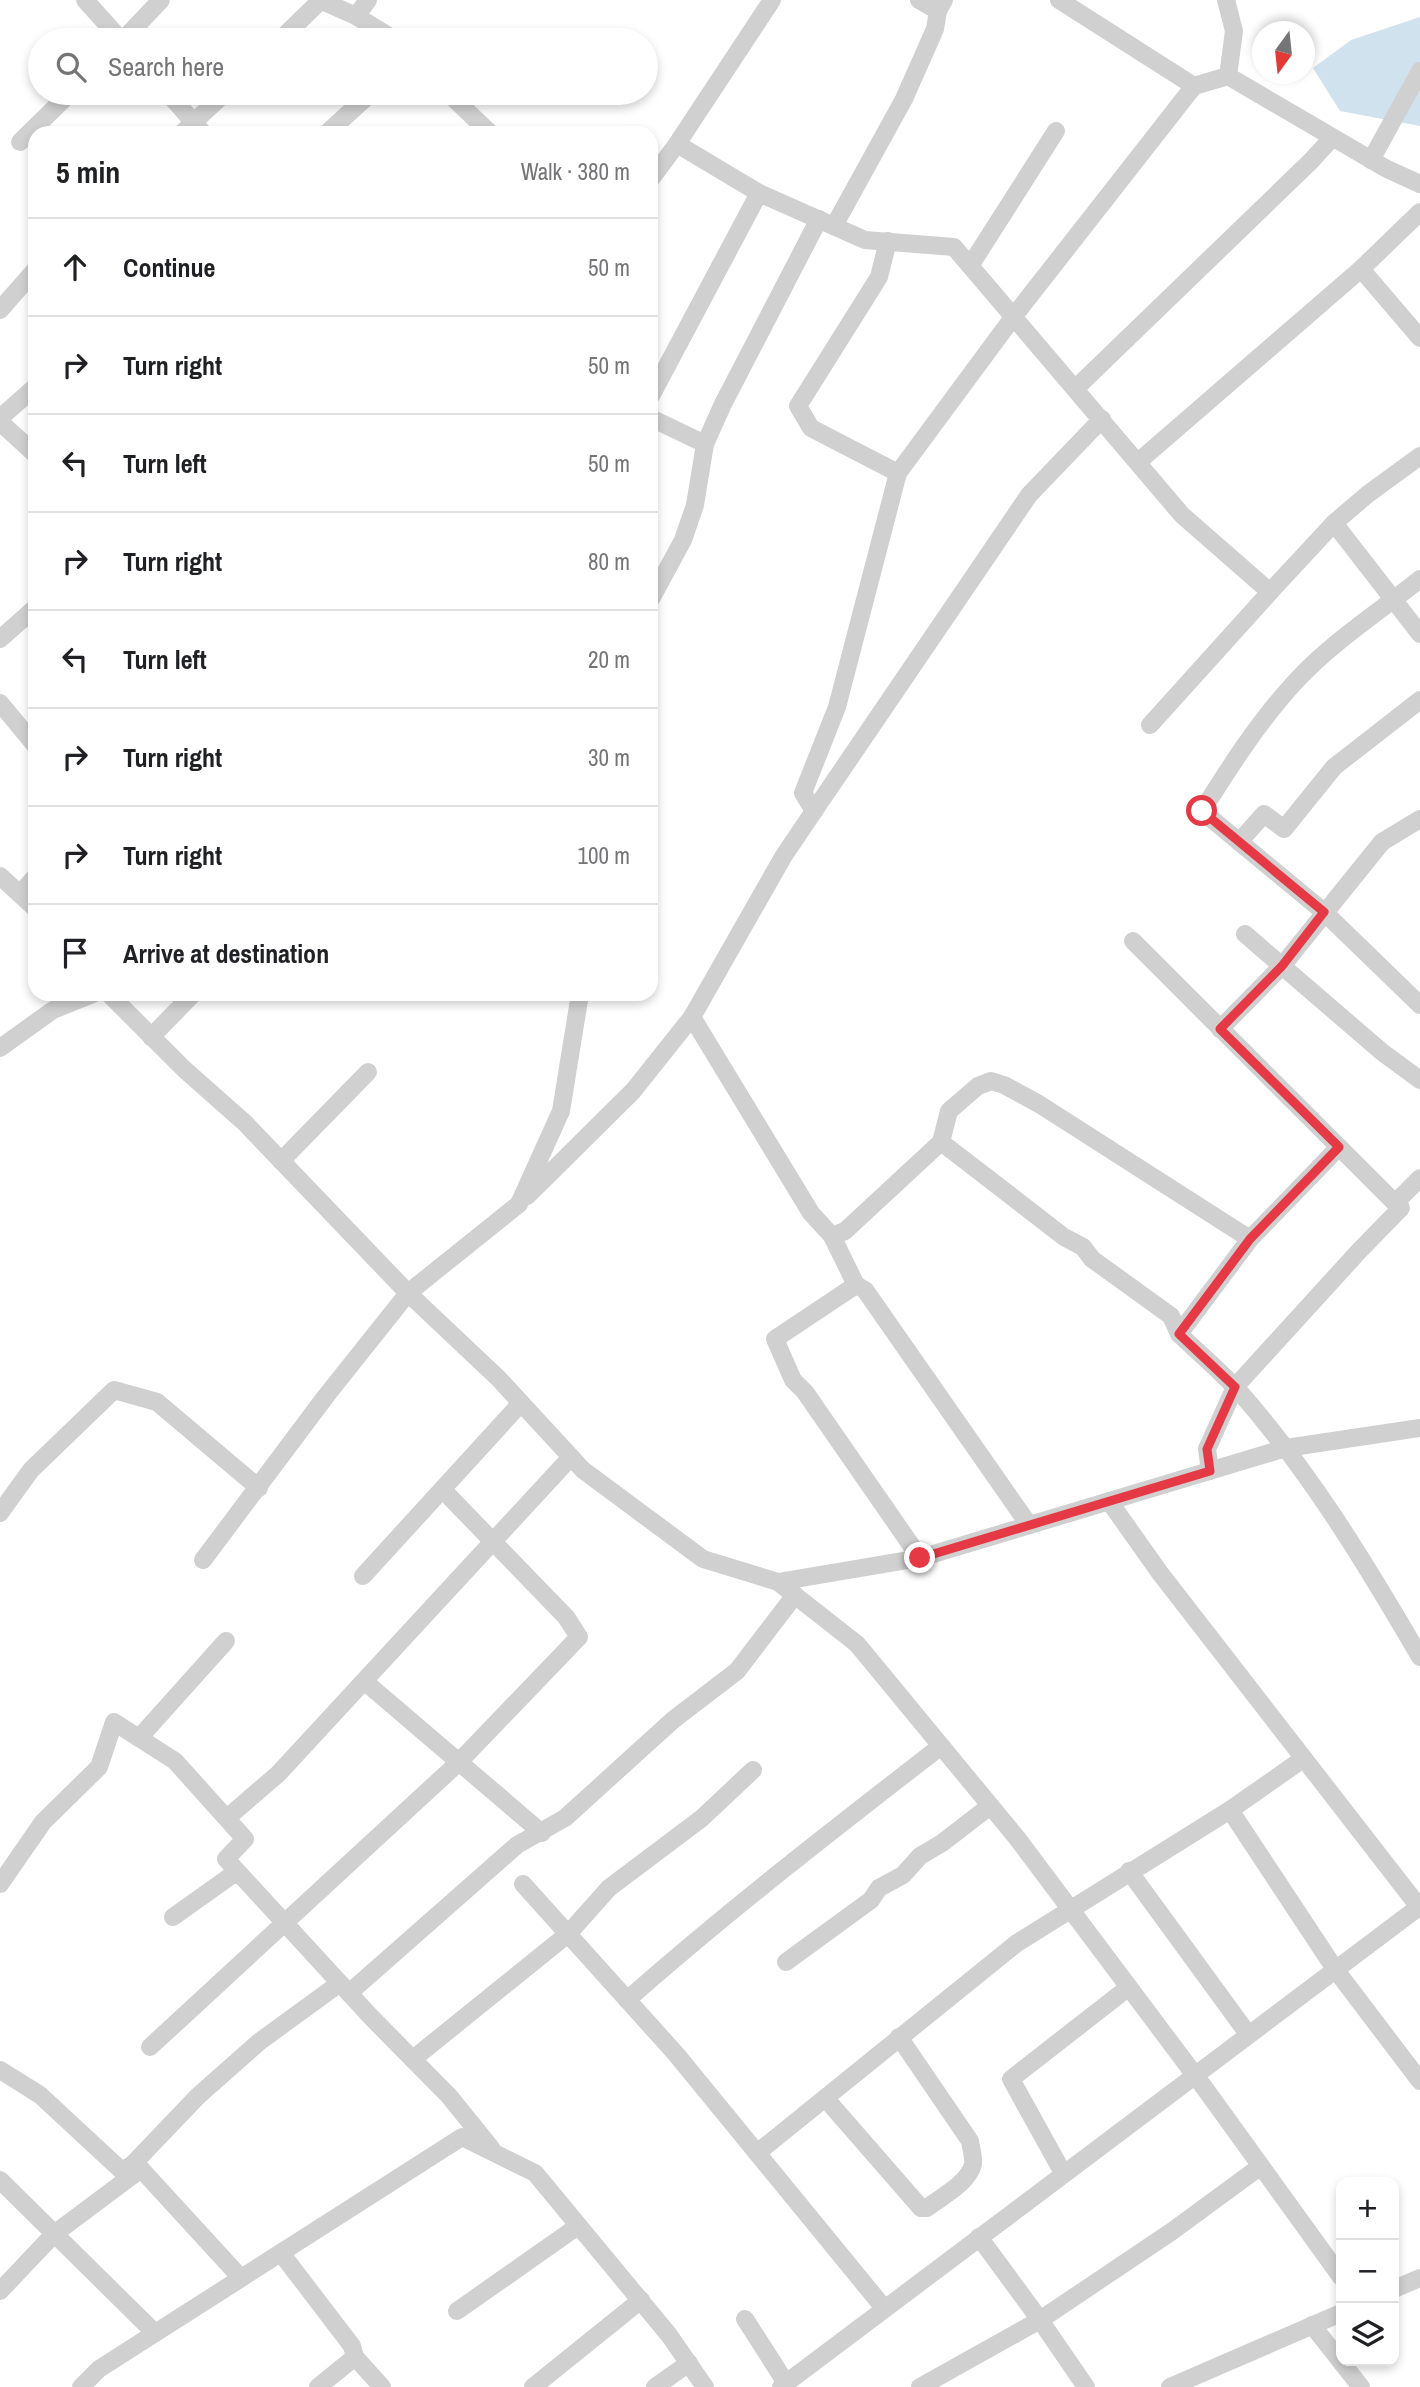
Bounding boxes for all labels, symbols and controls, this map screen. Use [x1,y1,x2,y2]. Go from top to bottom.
north arrow [1252,21,1315,84]
search box [28,28,658,105]
icon: search [52,48,90,86]
text: Search here [108,49,224,84]
text: 5 min [56,152,120,192]
text: Walk · 380 m [521,156,630,187]
icon: ahead [56,248,94,286]
text: Continue [123,250,215,285]
text: 50 m [588,252,630,283]
icon: right [56,346,94,384]
text: Turn right [123,348,222,383]
text: 50 m [588,350,630,381]
icon: left [56,444,94,482]
text: Turn left [123,446,207,481]
text: 50 m [588,448,630,479]
icon: right [56,542,94,580]
text: Turn right [123,544,222,579]
text: 80 m [588,546,630,577]
icon: left [56,640,94,678]
text: Turn left [123,642,207,677]
text: 20 m [588,644,630,675]
icon: right [56,738,94,776]
text: Turn right [123,740,222,775]
text: 30 m [588,742,630,773]
route start [1186,795,1217,826]
icon: right [56,836,94,874]
text: Turn right [123,838,222,873]
text: 100 m [578,840,630,871]
icon: arrive [56,934,94,972]
text: Arrive at destination [123,936,329,971]
route end [904,1542,935,1573]
map controls [1336,2177,1399,2366]
button: + [1336,2177,1399,2240]
button: − [1336,2240,1399,2303]
button: layers [1336,2303,1399,2366]

